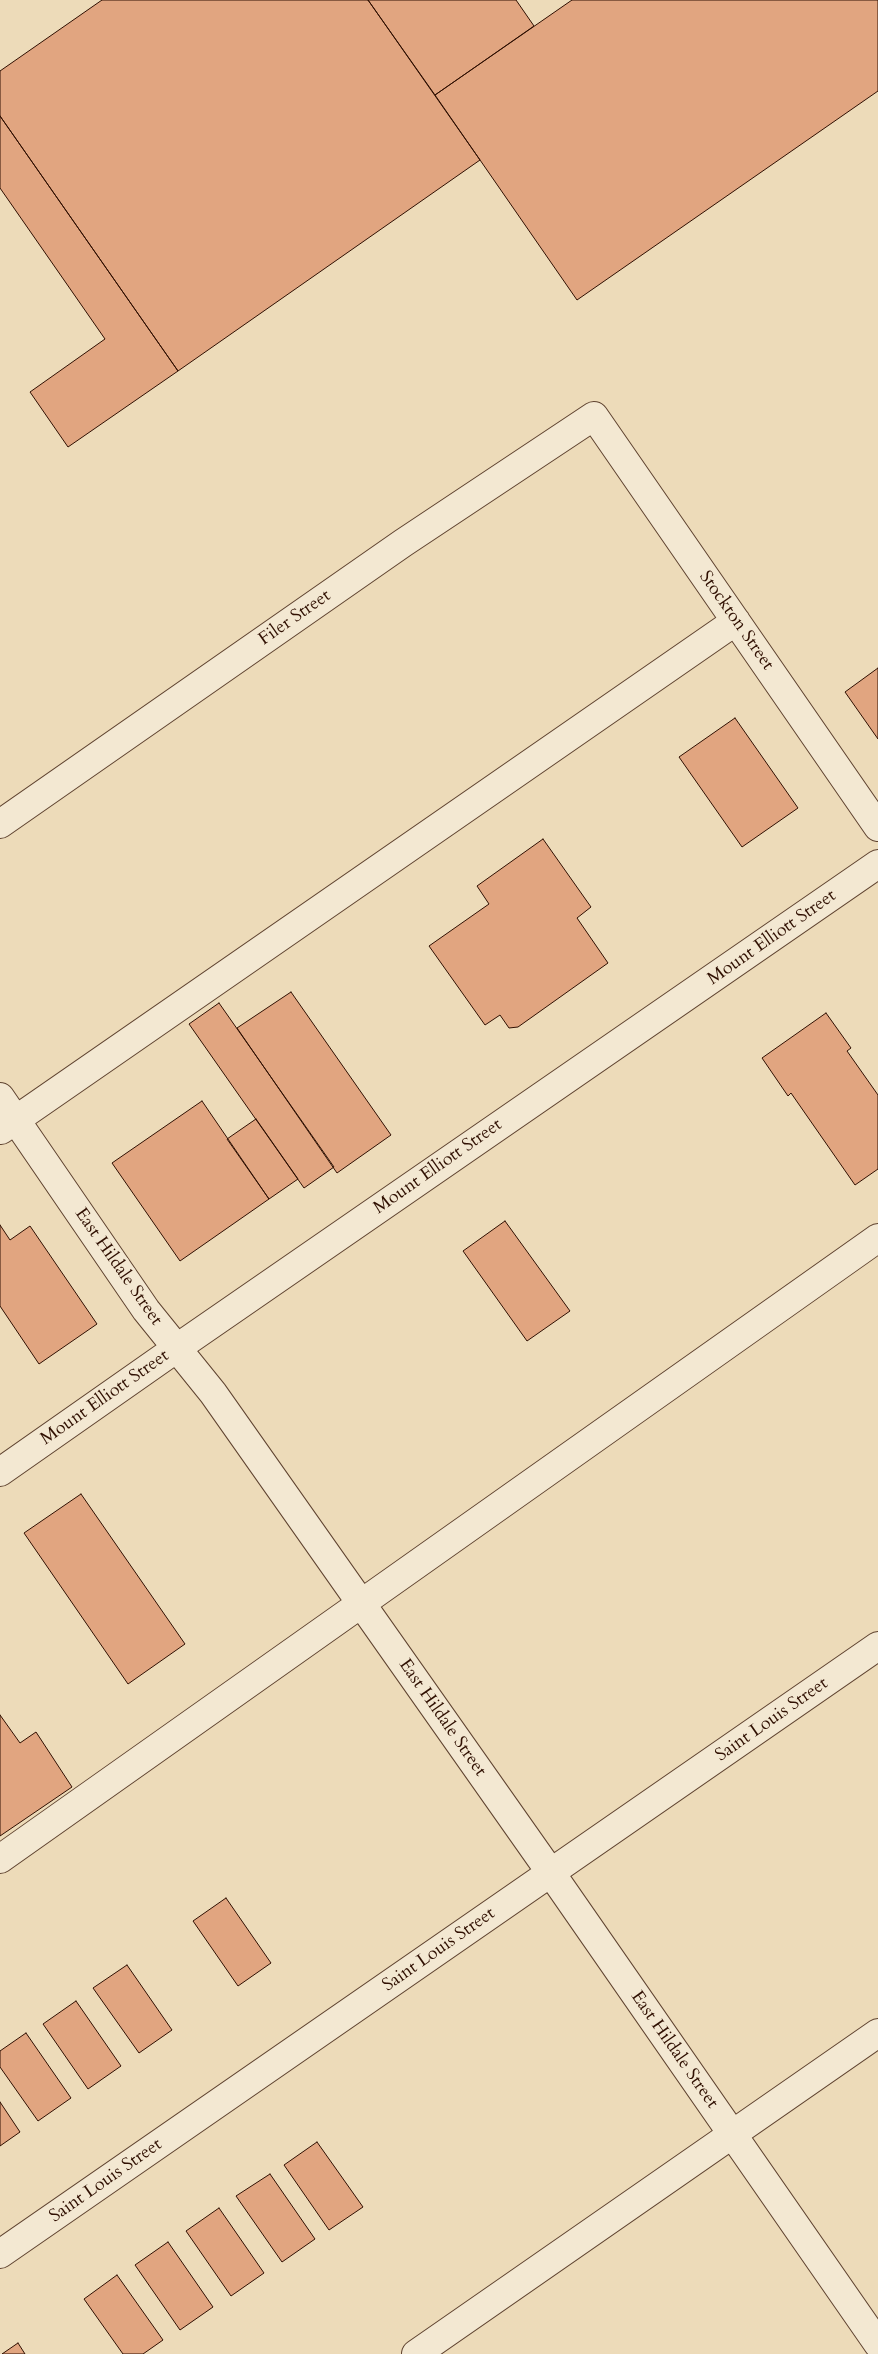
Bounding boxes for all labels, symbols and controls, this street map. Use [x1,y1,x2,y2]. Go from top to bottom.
street label: Stockton Street [694,567,778,675]
street label: Filer Street [255,585,335,651]
street label: Mount Elliott Street [704,886,840,990]
street label: Mount Elliott Street [370,1115,506,1219]
street label: East Hildale Street [69,1204,167,1330]
street label: Mount Elliott Street [37,1346,173,1450]
street label: East Hildale Street [393,1655,491,1781]
street label: Saint Louis Street [712,1673,832,1767]
street label: Saint Louis Street [379,1903,499,1997]
street label: East Hildale Street [625,1987,723,2113]
street label: Saint Louis Street [46,2134,166,2228]

